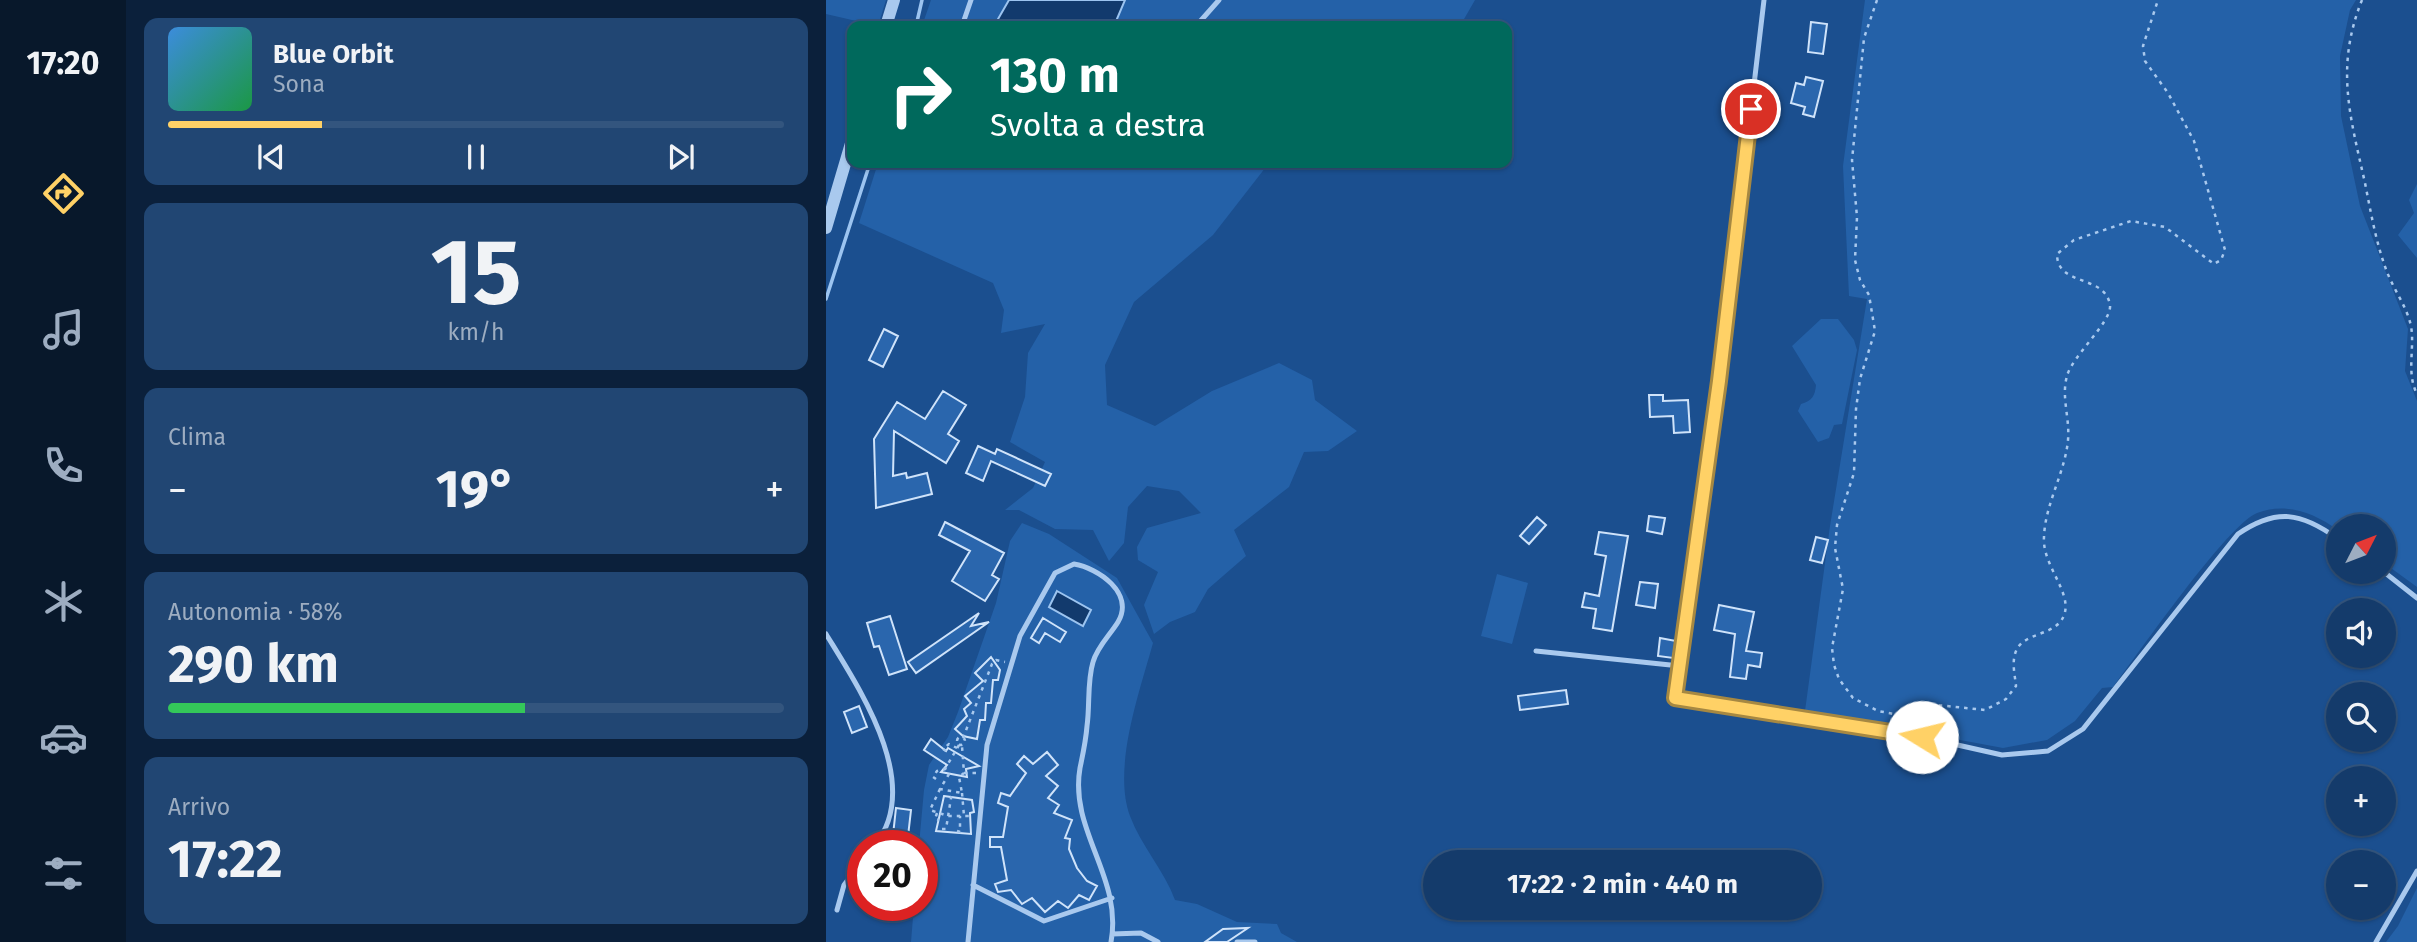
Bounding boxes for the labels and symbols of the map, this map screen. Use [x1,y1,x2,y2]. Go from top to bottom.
pin [1721,79,1781,139]
north arrow [2326,514,2396,584]
position arrow [1885,700,1959,774]
speed limit sign: 20 [847,830,938,921]

